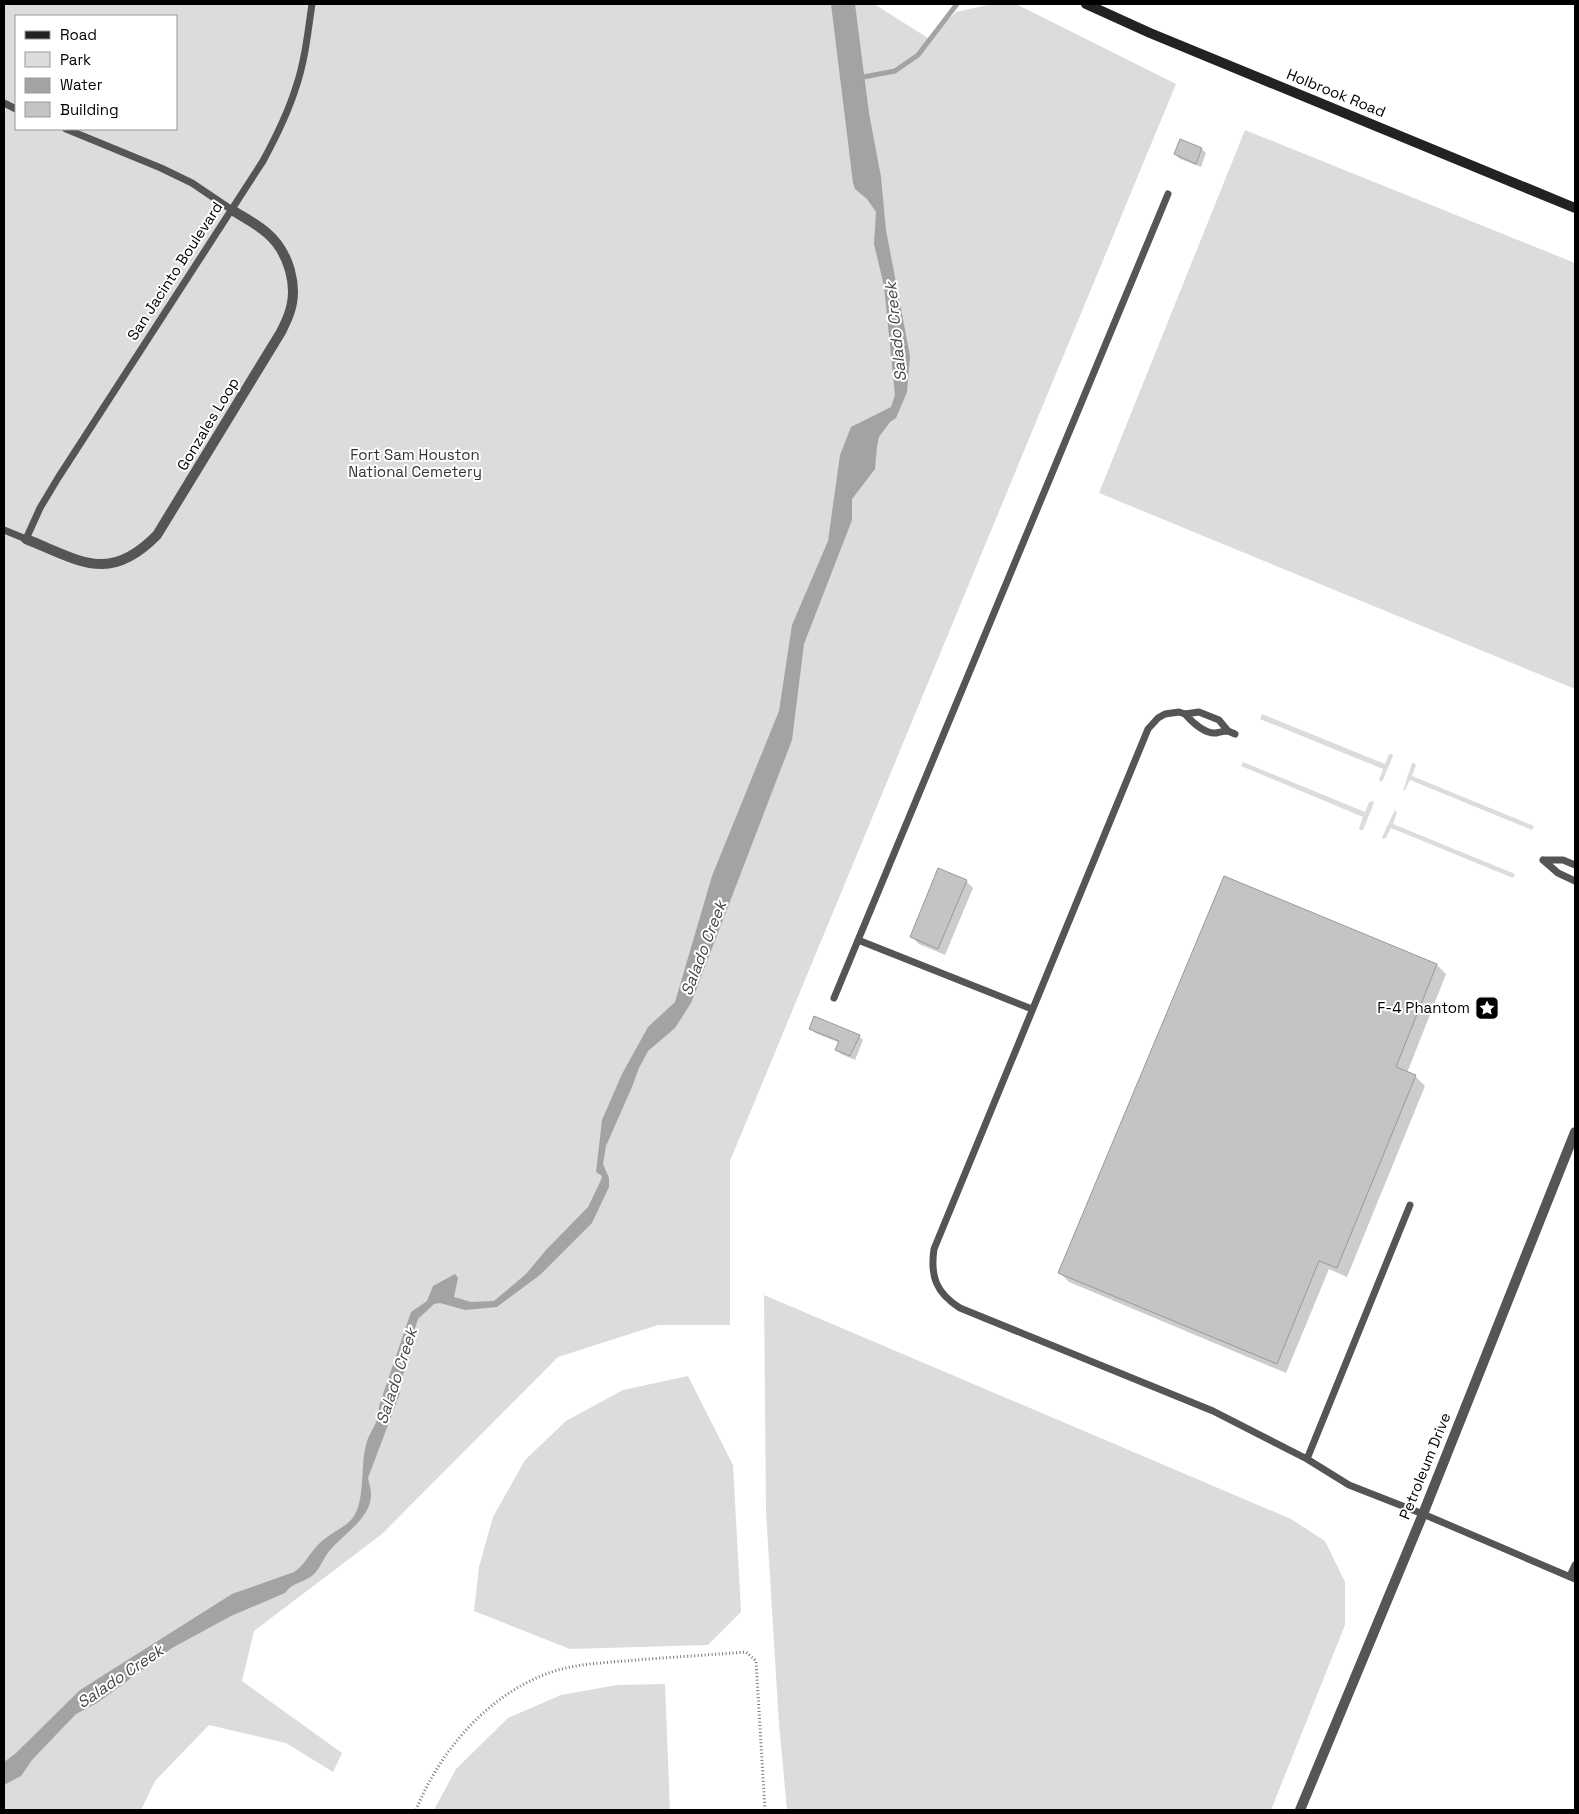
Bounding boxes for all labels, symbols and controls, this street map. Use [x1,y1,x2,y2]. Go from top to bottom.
legend [15,15,178,130]
text: Road [60,25,97,44]
text: Park [60,50,91,69]
street label: Holbrook Road [1284,64,1388,121]
text: Water [60,75,103,94]
text: Building [60,100,119,119]
street label: San Jacinto Boulevard [123,198,226,344]
water label: Salado Creek [880,279,911,383]
street label: Gonzales Loop [172,374,243,474]
park label: Fort Sam Houston National Cemetery [348,445,482,481]
water label: Salado Creek [676,896,732,999]
place icon: F-4 Phantom [1474,995,1500,1021]
place label: F-4 Phantom [1377,998,1470,1017]
water label: Salado Creek [371,1323,423,1427]
street label: Petroleum Drive [1394,1410,1455,1522]
water label: Salado Creek [73,1638,169,1713]

